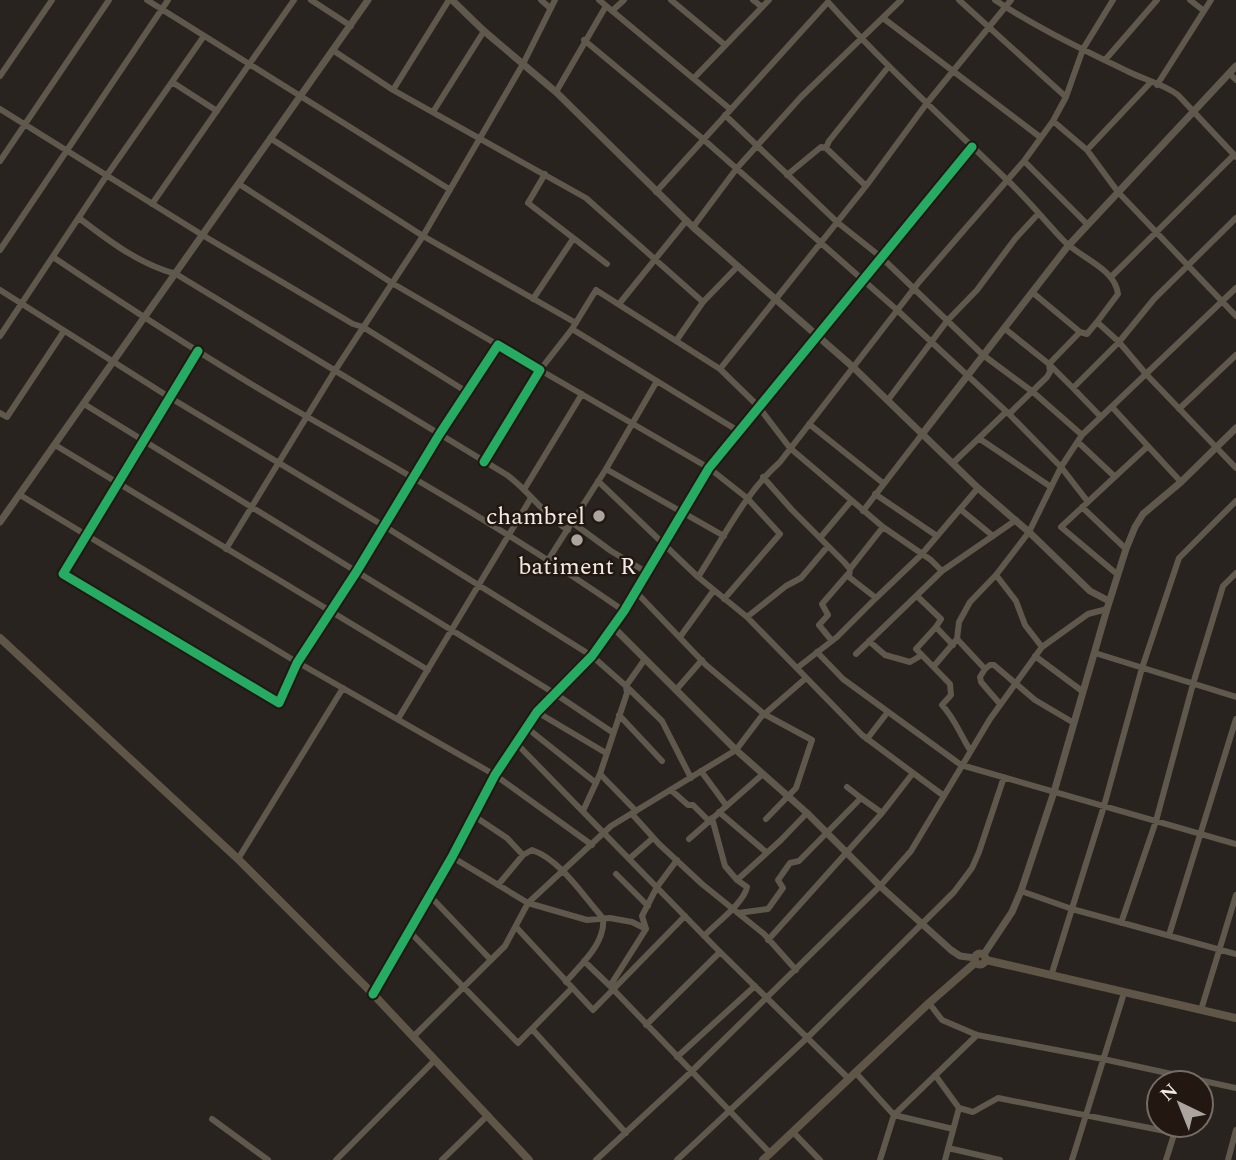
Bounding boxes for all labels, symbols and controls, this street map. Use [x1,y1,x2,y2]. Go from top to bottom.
place label: chambrel [486,499,585,535]
marker: chambrel [591,508,607,524]
marker: batiment R [569,532,585,548]
place label: batiment R [518,549,636,585]
north arrow [1145,1069,1215,1139]
text: N [1154,1077,1185,1109]

